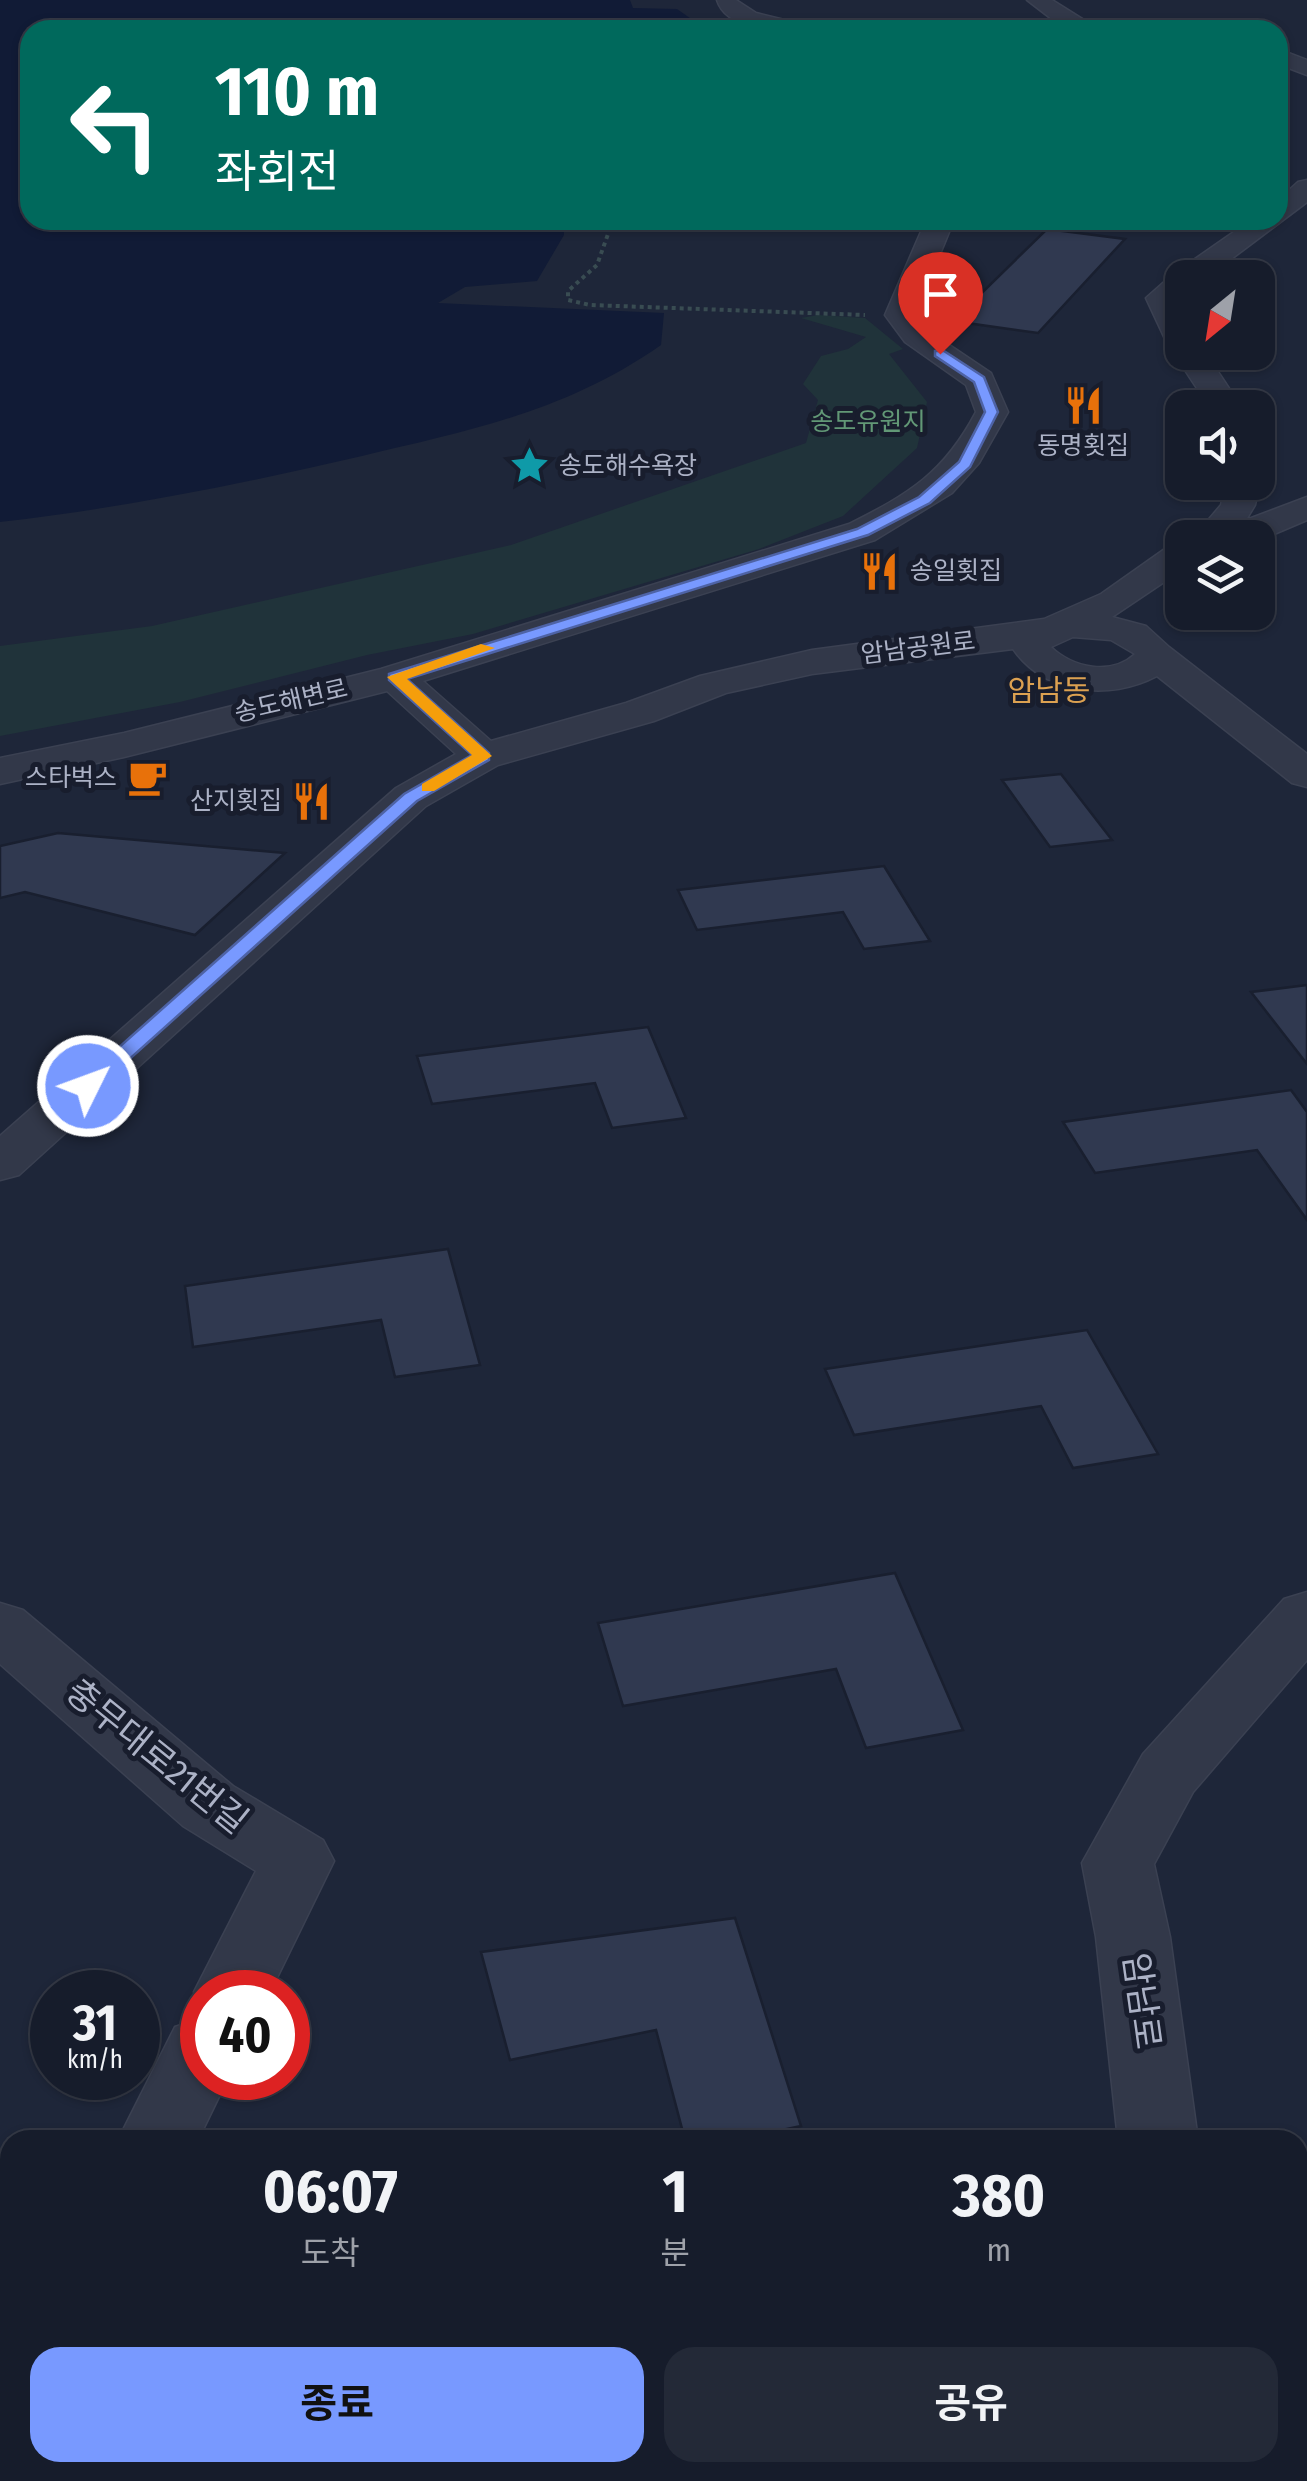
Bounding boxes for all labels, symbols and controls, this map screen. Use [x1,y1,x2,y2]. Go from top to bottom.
text: 110 m [215,50,379,134]
icon: left [50,60,180,190]
text: 좌회전 [215,145,339,199]
pin [898,252,983,355]
north arrow [1165,260,1275,370]
map controls [1165,260,1275,630]
icon: arrive [913,267,968,322]
restaurant icon: 동명횟집 [1062,384,1104,426]
button: sound [1165,390,1275,500]
park label: 송도유원지 [810,407,926,437]
place label: 동명횟집 [1037,431,1129,461]
place icon: 송도해수욕장 [508,445,550,487]
place label: 송도해수욕장 [559,451,697,481]
button: layers [1165,520,1275,630]
restaurant icon: 송일횟집 [859,550,901,592]
place label: 송일횟집 [910,556,1002,586]
street label: 암남공원로 [859,626,977,670]
street label: 송도해변로 [232,673,350,729]
district label: 암남동 [1008,673,1090,709]
cafe icon: 스타벅스 [126,757,168,799]
place label: 스타벅스 [25,763,117,793]
restaurant icon: 산지횟집 [291,780,333,822]
place label: 산지횟집 [190,786,282,816]
position arrow [36,1034,140,1138]
street label: 충무대로21번길 [58,1670,256,1842]
street label: 암남로 [1114,1950,1170,2052]
speed limit sign: 40 [180,1970,310,2100]
text: 31 [73,1993,117,2053]
text: km/h [67,2045,123,2075]
text: 06:07 [263,2156,398,2228]
text: 1 [662,2156,688,2228]
text: 380 [953,2160,1045,2232]
text: m [987,2231,1011,2269]
text: 도착 [301,2234,360,2272]
text: 분 [660,2234,690,2272]
button: 종료 [30,2347,644,2462]
button: 공유 [664,2347,1278,2462]

